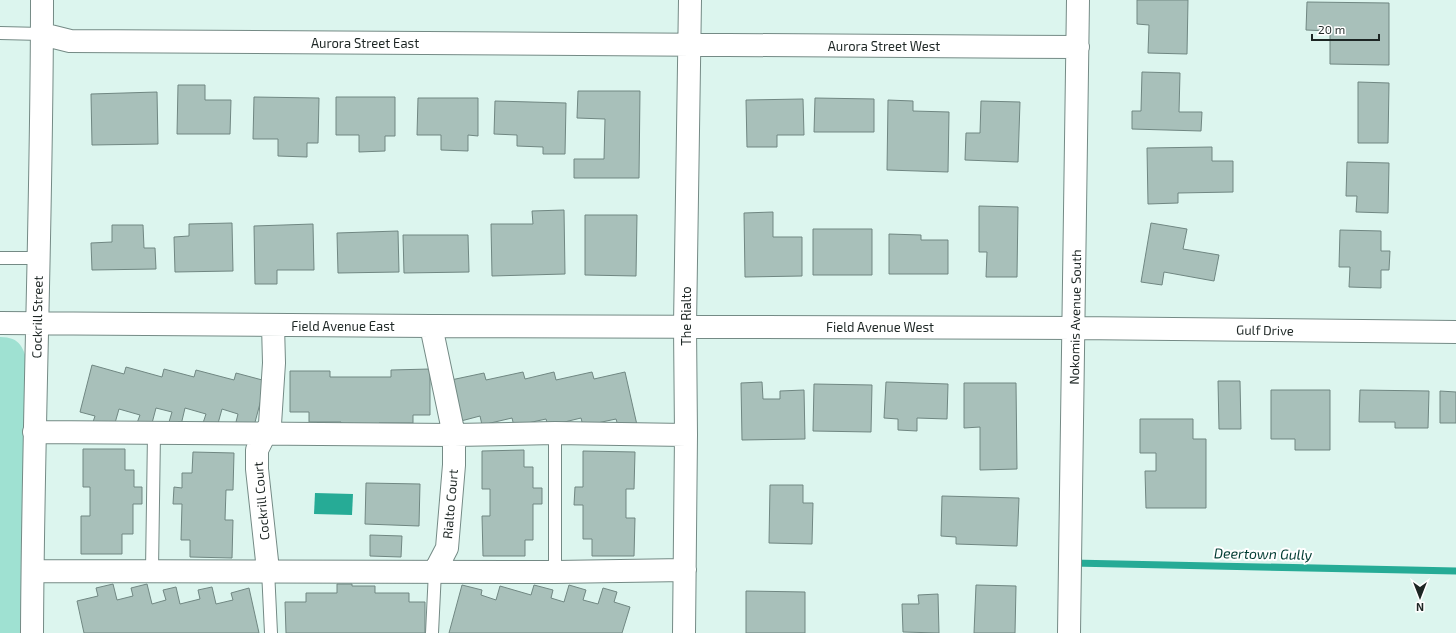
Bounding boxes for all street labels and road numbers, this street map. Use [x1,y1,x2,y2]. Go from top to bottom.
street label: Aurora Street East [311,35,419,51]
street label: Aurora Street West [828,38,940,54]
street label: Nokomis Avenue South [1066,249,1084,385]
street label: Cockrill Street [28,276,46,358]
street label: The Rialto [678,286,694,346]
street label: Field Avenue East [291,318,395,334]
street label: Field Avenue West [826,319,934,335]
street label: Gulf Drive [1236,321,1294,339]
street label: Cockrill Court [250,461,272,541]
street label: Rialto Court [439,469,461,539]

